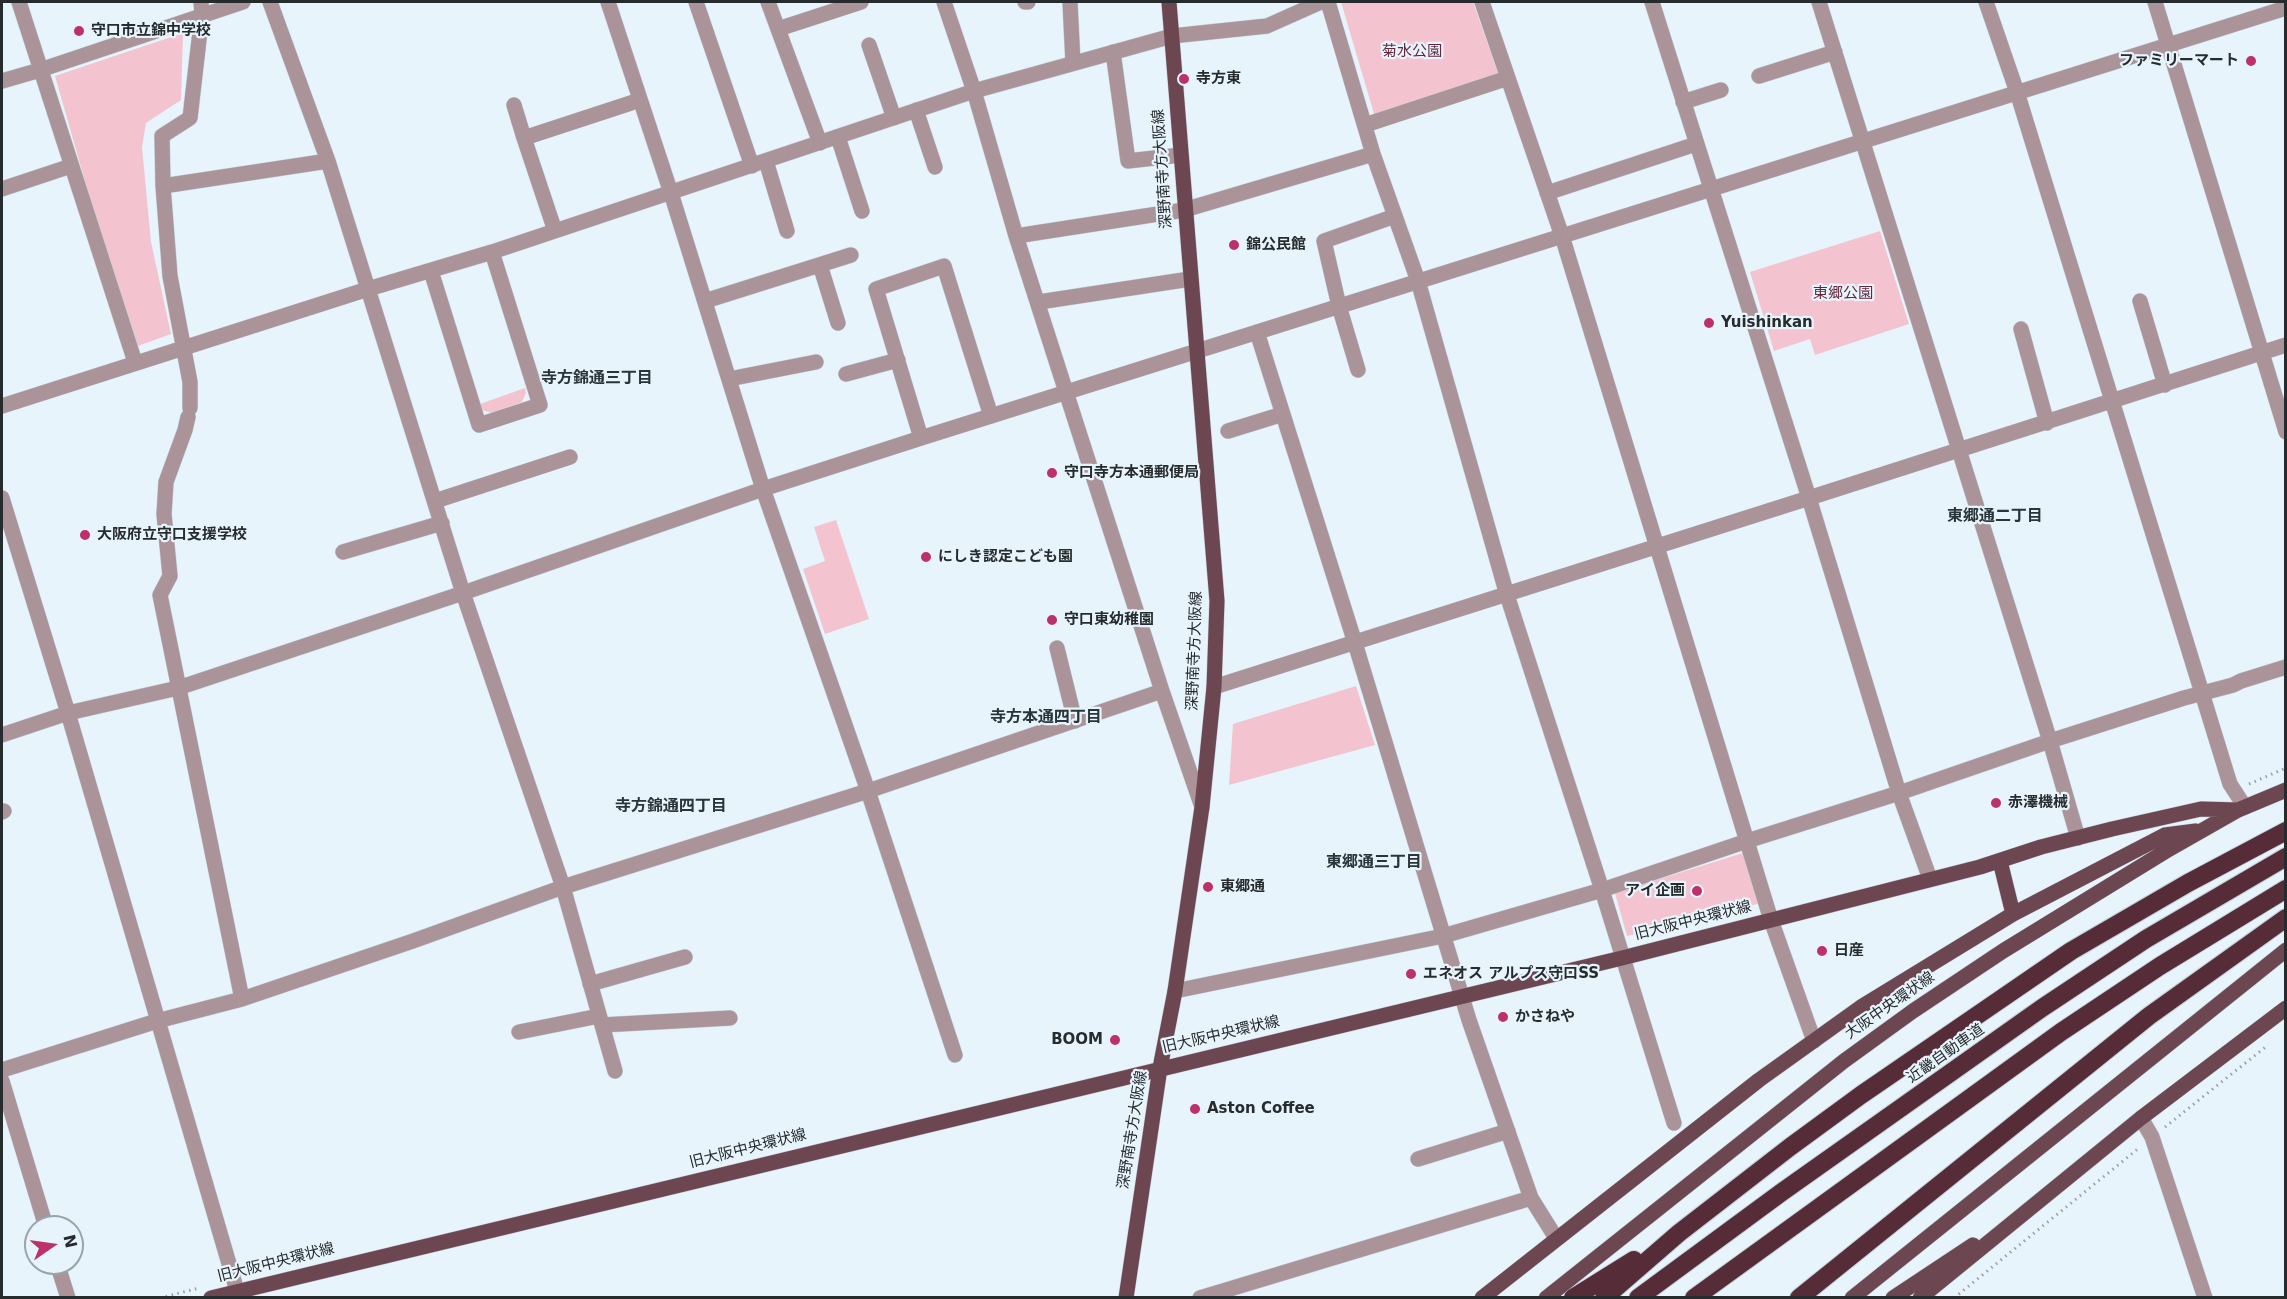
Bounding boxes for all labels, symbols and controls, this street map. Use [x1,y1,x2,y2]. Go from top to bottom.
place label: 守口市立錦中学校 [91,22,211,40]
marker: 守口市立錦中学校 [72,24,86,38]
park label: 菊水公園 [1382,43,1442,61]
place label: ファミリーマート [2119,52,2239,70]
marker: ファミリーマート [2244,54,2258,68]
place label: 寺方東 [1196,70,1241,88]
marker: 寺方東 [1177,72,1191,86]
street label: 深野南寺方大阪線 [1150,109,1176,229]
place label: 錦公民館 [1246,236,1306,254]
marker: 錦公民館 [1227,238,1241,252]
park label: 東郷公園 [1813,285,1873,303]
place label: Yuishinkan [1721,314,1813,332]
marker: Yuishinkan [1702,316,1716,330]
district label: 寺方錦通三丁目 [541,369,653,389]
place label: 守口寺方本通郵便局 [1064,464,1199,482]
marker: 守口寺方本通郵便局 [1045,466,1059,480]
district label: 東郷通二丁目 [1947,507,2043,527]
place label: 大阪府立守口支援学校 [97,526,247,544]
marker: 大阪府立守口支援学校 [78,528,92,542]
place label: にしき認定こども園 [938,548,1073,566]
marker: にしき認定こども園 [919,550,933,564]
street label: 深野南寺方大阪線 [1184,591,1206,711]
place label: 守口東幼稚園 [1064,611,1154,629]
marker: 守口東幼稚園 [1045,613,1059,627]
district label: 寺方本通四丁目 [990,708,1102,728]
place label: 赤澤機械 [2008,794,2068,812]
marker: 赤澤機械 [1989,796,2003,810]
district label: 寺方錦通四丁目 [615,797,727,817]
district label: 東郷通三丁目 [1326,853,1422,873]
place label: 東郷通 [1220,878,1265,896]
marker: 東郷通 [1201,880,1215,894]
place label: アイ企画 [1625,882,1685,900]
marker: アイ企画 [1690,884,1704,898]
street label: 旧大阪中央環状線 [1633,898,1753,944]
place label: 日産 [1834,942,1864,960]
marker: 日産 [1815,944,1829,958]
place label: エネオス アルプス守口SS [1423,965,1599,983]
marker: エネオス アルプス守口SS [1404,967,1418,981]
street label: 大阪中央環状線 [1842,969,1938,1043]
place label: かさねや [1515,1008,1575,1026]
marker: かさねや [1496,1010,1510,1024]
street label: 旧大阪中央環状線 [1161,1013,1281,1057]
street label: 近畿自動車道 [1904,1021,1988,1087]
place label: BOOM [1051,1031,1103,1049]
marker: BOOM [1108,1033,1122,1047]
street label: 深野南寺方大阪線 [1115,1069,1151,1191]
place label: Aston Coffee [1207,1100,1315,1118]
marker: Aston Coffee [1188,1102,1202,1116]
street label: 旧大阪中央環状線 [688,1126,808,1172]
north arrow [24,1215,84,1275]
text: N [59,1233,81,1250]
street label: 旧大阪中央環状線 [216,1240,336,1286]

